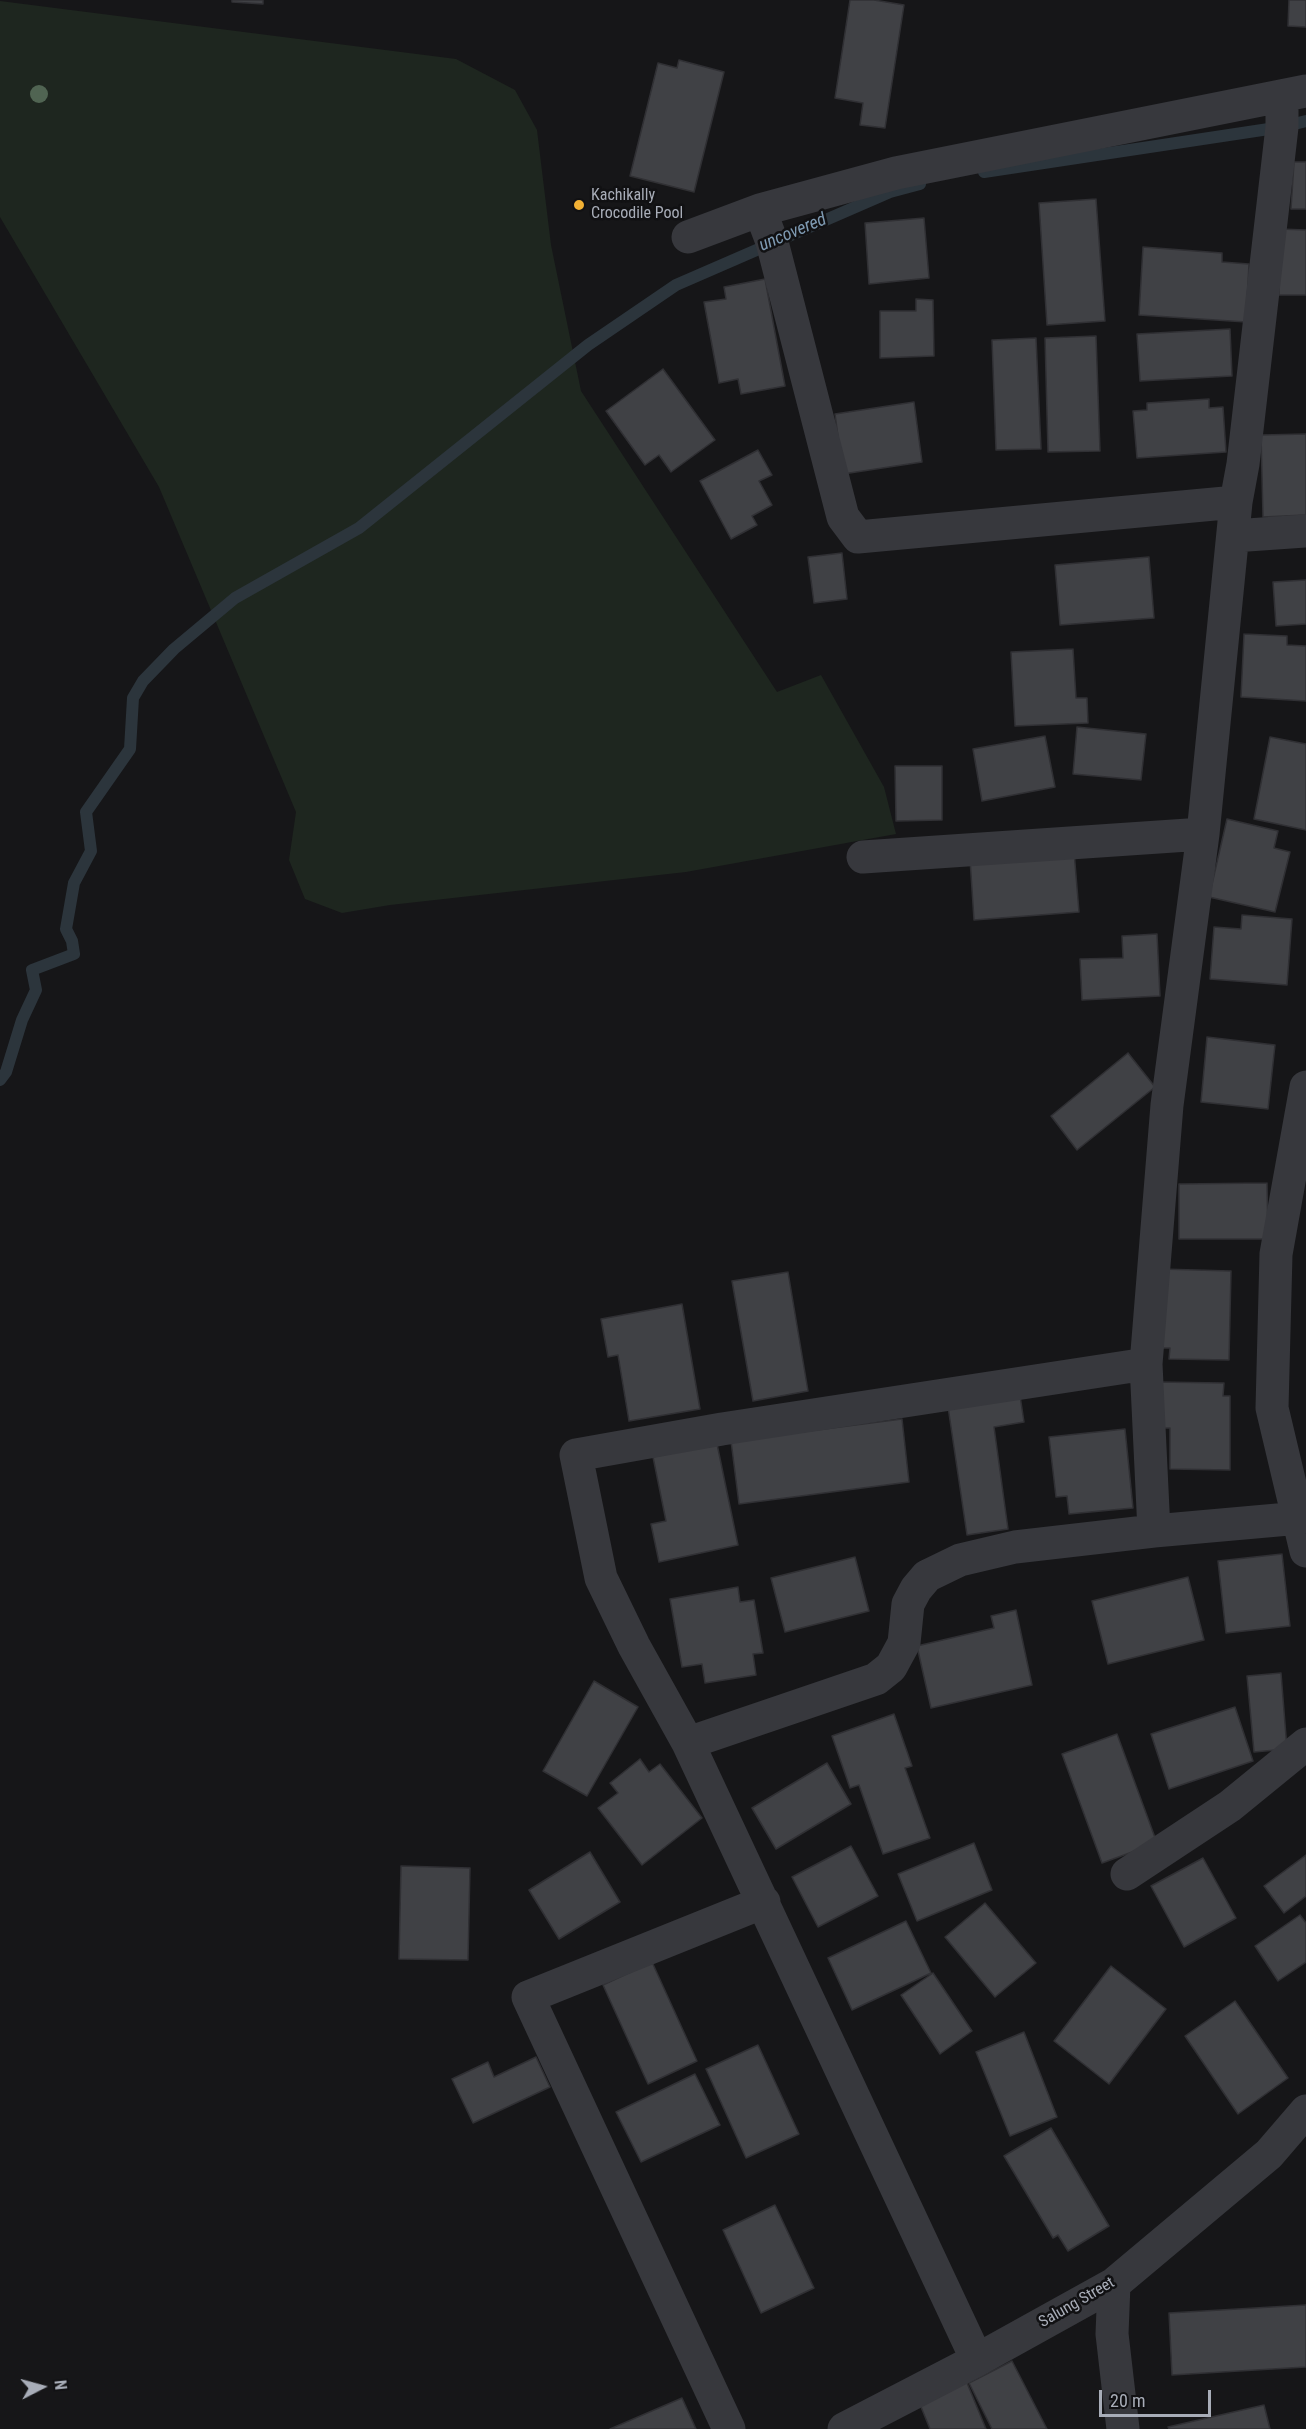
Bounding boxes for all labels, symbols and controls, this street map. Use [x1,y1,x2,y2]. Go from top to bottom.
place label: Kachikally Crocodile Pool [591,186,683,224]
marker: Kachikally Crocodile Pool [572,198,586,212]
water label: uncovered [756,209,830,257]
street label: Salung Street [1036,2274,1118,2332]
north arrow [12,2357,72,2417]
scale bar [1102,2378,1214,2416]
text: N [50,2379,70,2391]
text: 20 m [1110,2390,1145,2411]

